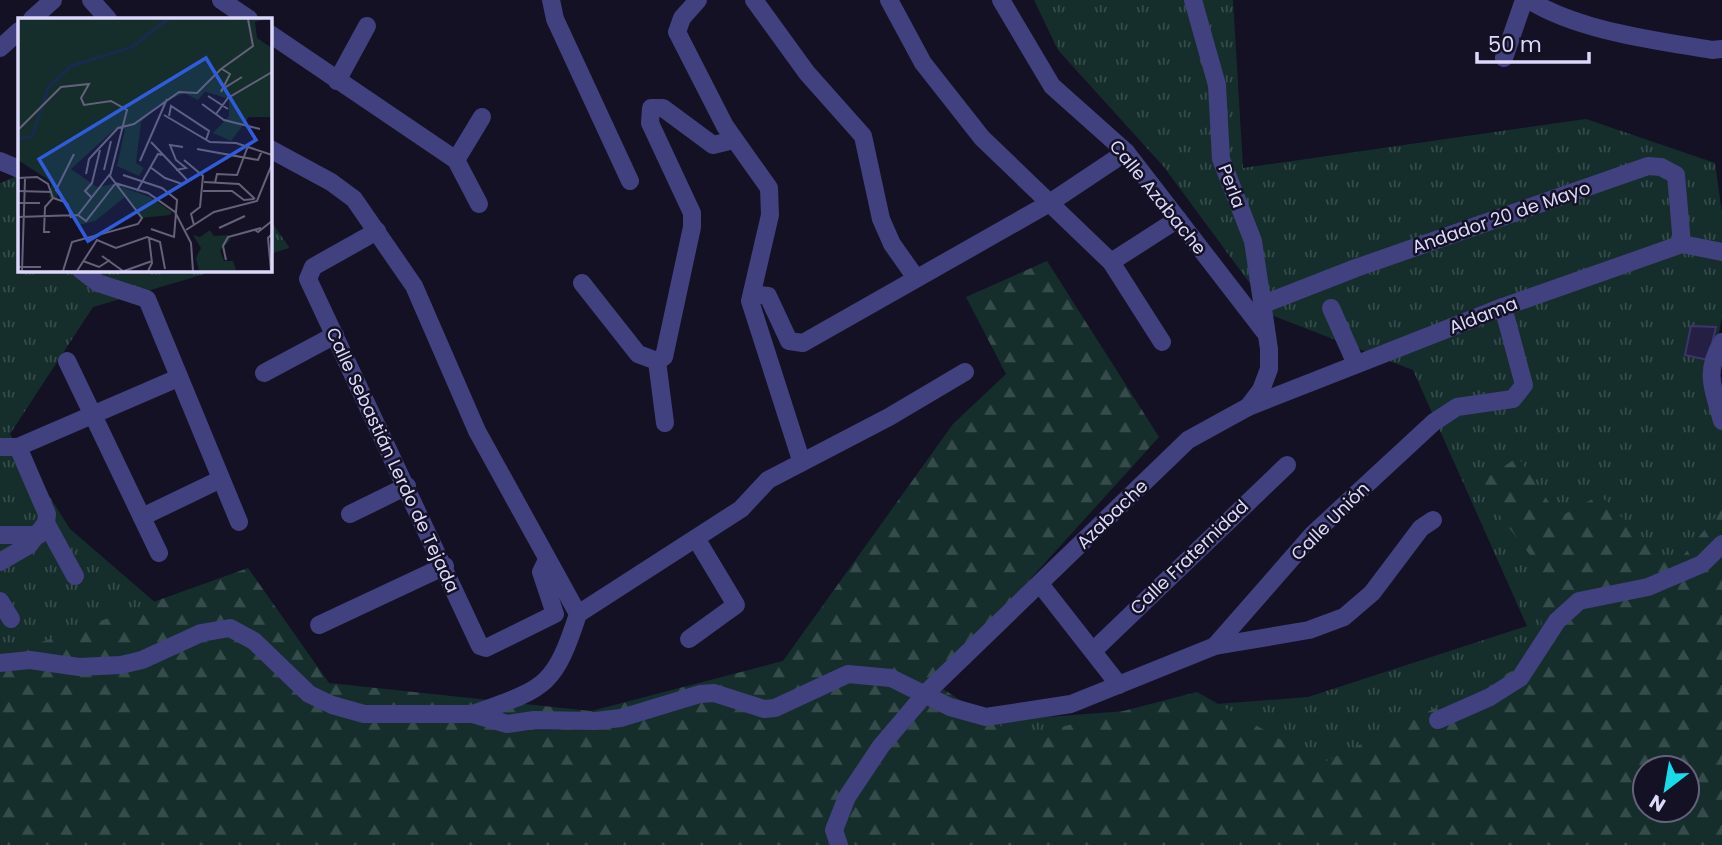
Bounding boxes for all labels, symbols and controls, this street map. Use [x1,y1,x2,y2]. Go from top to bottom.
inset map [18,18,271,271]
scale bar [1477,21,1589,65]
text: 50 m [1488,30,1542,59]
street label: Calle Azabache [1104,134,1212,260]
street label: Perla [1212,161,1252,211]
street label: Andador 20 de Mayo [1408,175,1594,259]
street label: Aldama [1445,290,1521,340]
street label: Calle Sebastián Lerdo de Tejada [320,323,466,597]
street label: Azabache [1071,474,1153,554]
street label: Calle Unión [1285,476,1375,566]
street label: Calle Fraternidad [1124,494,1254,620]
north arrow [1631,754,1701,824]
text: N [1644,788,1671,818]

